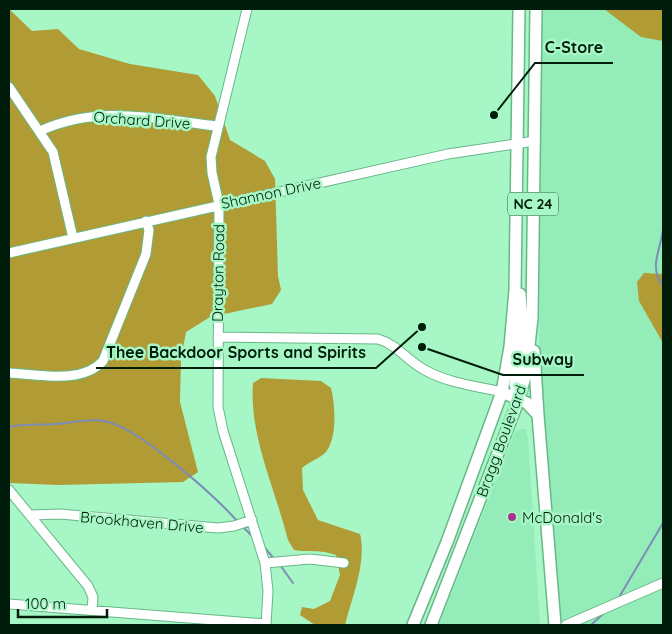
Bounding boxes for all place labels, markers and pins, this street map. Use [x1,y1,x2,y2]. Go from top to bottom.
callout: C-Store [535,32,613,63]
callout: Thee Backdoor Sports and Spirits [96,337,376,368]
callout: Subway [503,344,584,375]
place label: McDonald's [522,508,602,527]
marker: McDonald's [506,511,518,523]

